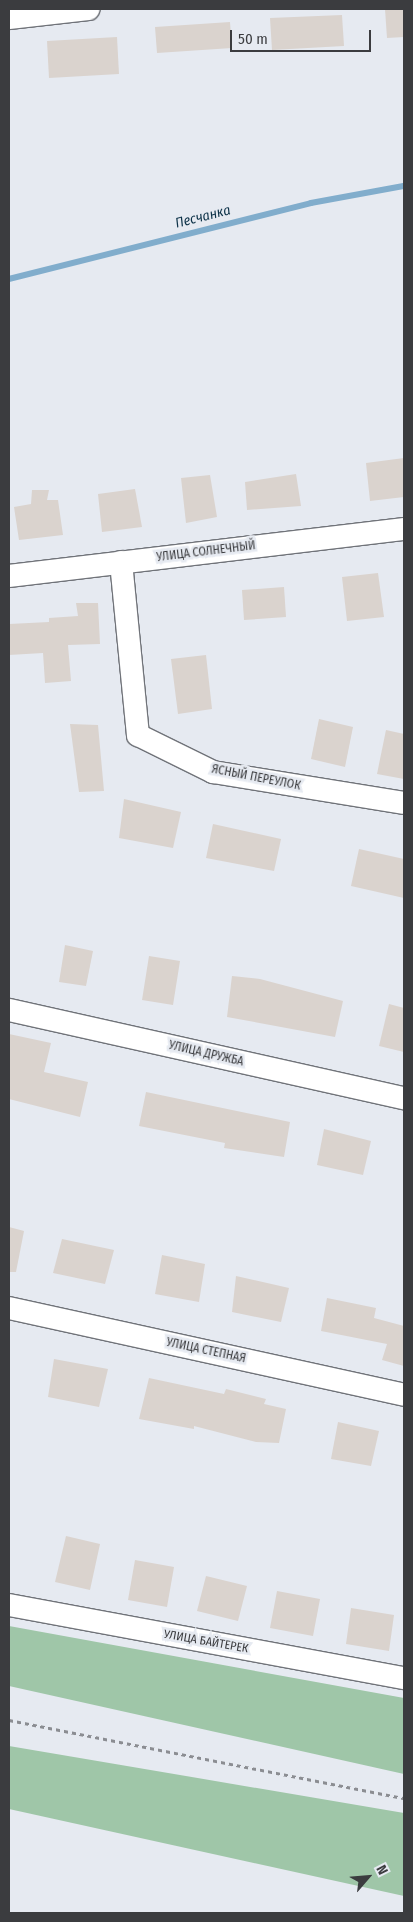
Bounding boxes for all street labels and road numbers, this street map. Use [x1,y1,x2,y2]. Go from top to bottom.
street label: УЛИЦА СОЛНЕЧНЫЙ [156,539,256,565]
street label: ЯСНЫЙ ПЕРЕУЛОК [210,762,302,794]
street label: УЛИЦА ДРУЖБА [167,1038,245,1070]
street label: УЛИЦА СТЕПНАЯ [165,1336,247,1366]
street label: УЛИЦА БАЙТЕРЕК [163,1627,249,1657]

